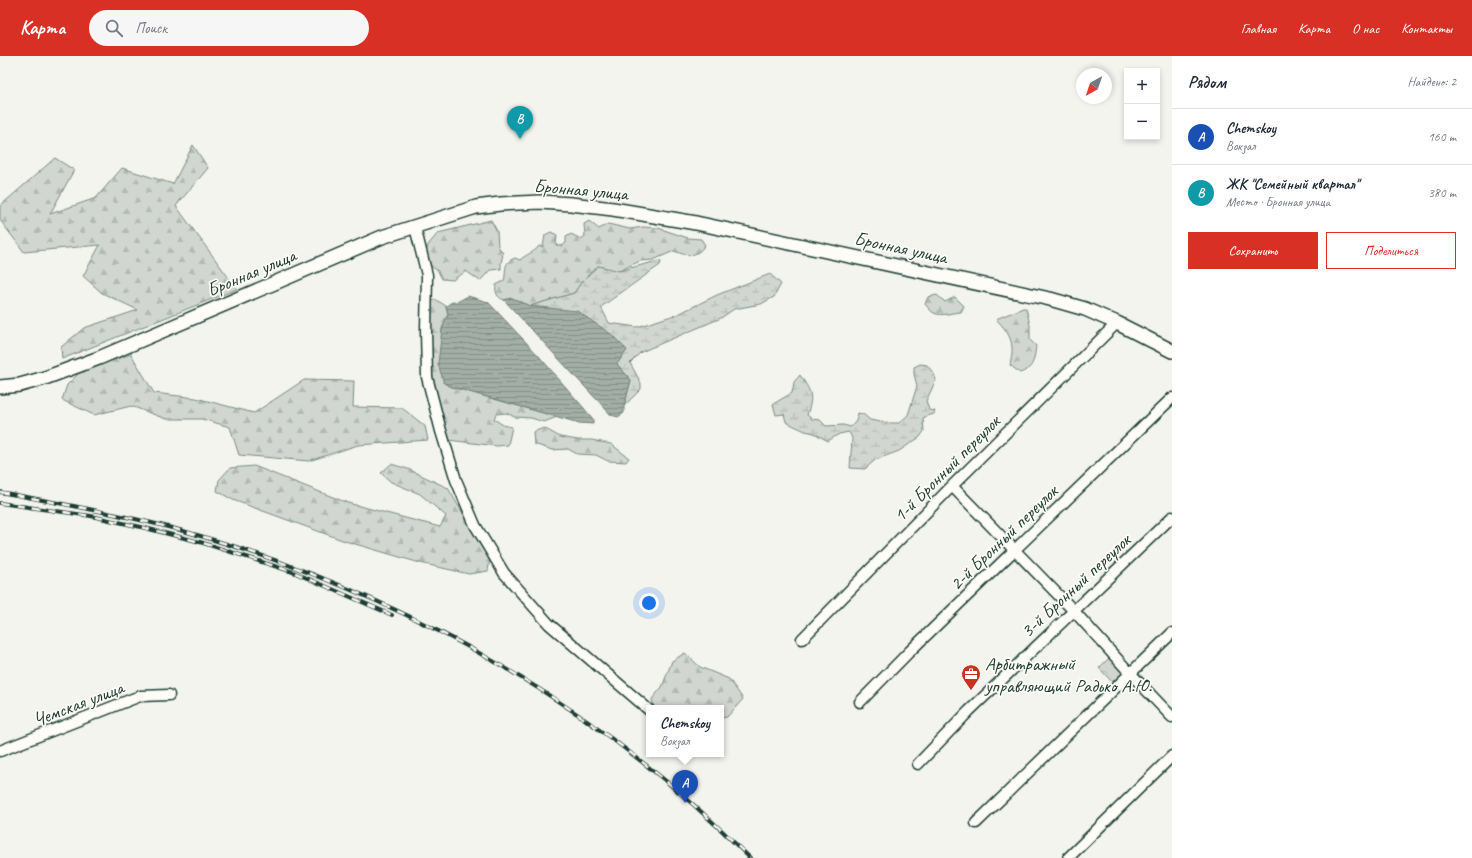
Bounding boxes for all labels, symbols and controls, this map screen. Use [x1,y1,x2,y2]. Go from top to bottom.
search box [89,10,369,46]
text: Карта [20,16,65,40]
icon: search [103,17,125,39]
text: Поиск [135,19,167,38]
text: Главная [1241,20,1276,37]
text: Карта [1298,20,1330,37]
text: О нас [1352,20,1379,37]
text: Контакты [1401,20,1452,37]
north arrow [1076,68,1112,104]
map controls [1124,68,1160,140]
button: + [1124,68,1160,104]
text: Рядом [1188,72,1226,93]
text: Найдено: 2 [1408,74,1456,90]
button: − [1124,104,1160,140]
pin: B [507,106,533,139]
text: Chemskoy [1226,119,1276,138]
text: A [1198,129,1204,145]
text: 160 m [1428,129,1456,145]
text: Вокзал [1226,138,1255,154]
street label: Бронная улица [533,174,631,206]
text: ЖК "Семейный квартал" [1226,175,1359,194]
text: B [1198,185,1204,201]
text: 380 m [1428,185,1456,201]
text: Место · Бронная улица [1226,194,1330,210]
street label: Бронная улица [852,226,952,270]
button: Сохранить [1188,232,1318,269]
button: Поделиться [1326,232,1456,269]
street label: Бронная улица [203,243,302,302]
street label: 1-й Бронный переулок [888,409,1007,527]
street label: 2-й Бронный переулок [944,479,1064,596]
street label: 3-й Бронный переулок [1016,527,1137,643]
your location [639,593,659,613]
place label: Арбитражный управляющий Радько А.Ю. [984,652,1152,698]
office icon: Арбитражный управляющий Радько А.Ю. [960,663,982,691]
street label: Чемская улица [30,675,129,732]
popup [646,705,724,757]
text: Chemskoy [660,714,710,733]
text: Вокзал [660,733,689,749]
pin: A [672,770,698,803]

